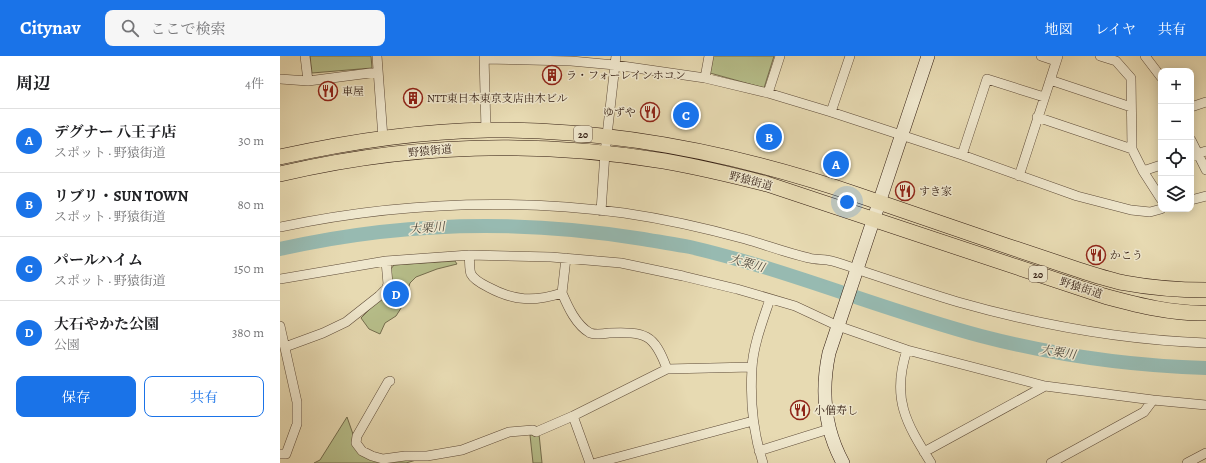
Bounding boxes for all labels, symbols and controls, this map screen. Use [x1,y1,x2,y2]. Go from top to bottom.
search box [105,10,385,46]
text: Citynav [20,15,81,41]
icon: search [119,17,141,39]
text: ここで検索 [151,19,226,39]
text: 地図 [1045,20,1073,39]
text: レイヤ [1095,20,1136,39]
text: 共有 [1158,20,1186,39]
building icon: ラ・フォーレインホコン [541,64,563,86]
place label: ラ・フォーレインホコン [566,68,686,83]
map controls [1158,68,1194,212]
button: + [1158,68,1194,104]
text: 周辺 [16,72,50,95]
text: 4件 [245,75,264,92]
restaurant icon: 車屋 [317,80,339,102]
place label: 車屋 [342,84,364,99]
building icon: NTT東日本東京支店由木ビル [402,87,424,109]
place label: NTT東日本東京支店由木ビル [427,91,568,106]
pin: C [673,100,699,130]
restaurant icon: ゆずや [639,101,661,123]
button: − [1158,104,1194,140]
place label: ゆずや [603,105,636,120]
text: デグナー 八王子店 [54,122,176,142]
pin: B [756,122,782,152]
road number: 20 [574,126,592,142]
text: A [25,132,33,149]
text: 30 m [238,132,264,149]
button: locate [1158,140,1194,176]
street label: 野猿街道 [407,142,453,160]
text: スポット · 野猿街道 [54,144,166,161]
pin: A [823,149,849,179]
street label: 野猿街道 [728,168,774,194]
button: layers [1158,176,1194,212]
restaurant icon: すき家 [894,180,916,202]
place label: すき家 [919,184,952,199]
text: リブリ・SUN TOWN [54,186,188,206]
your location [837,192,857,212]
text: B [25,196,33,213]
text: 80 m [237,196,264,213]
text: スポット · 野猿街道 [54,208,166,225]
water label: 大栗川 [408,218,448,238]
restaurant icon: かこう [1085,244,1107,266]
place label: かこう [1110,248,1143,263]
text: パールハイム [54,250,143,270]
water label: 大栗川 [727,250,768,276]
text: C [25,260,33,277]
text: 150 m [234,260,264,277]
road number: 20 [1029,266,1047,282]
text: スポット · 野猿街道 [54,272,166,289]
street label: 野猿街道 [1058,274,1104,302]
pin: D [383,279,409,309]
text: 大石やかた公園 [54,314,159,334]
text: D [24,324,34,341]
text: 380 m [232,324,264,341]
text: 公園 [54,336,80,353]
water label: 大栗川 [1039,341,1079,363]
button: 保存 [16,376,136,417]
button: 共有 [144,376,264,417]
restaurant icon: 小僧寿し [789,399,811,421]
place label: 小僧寿し [814,403,858,418]

